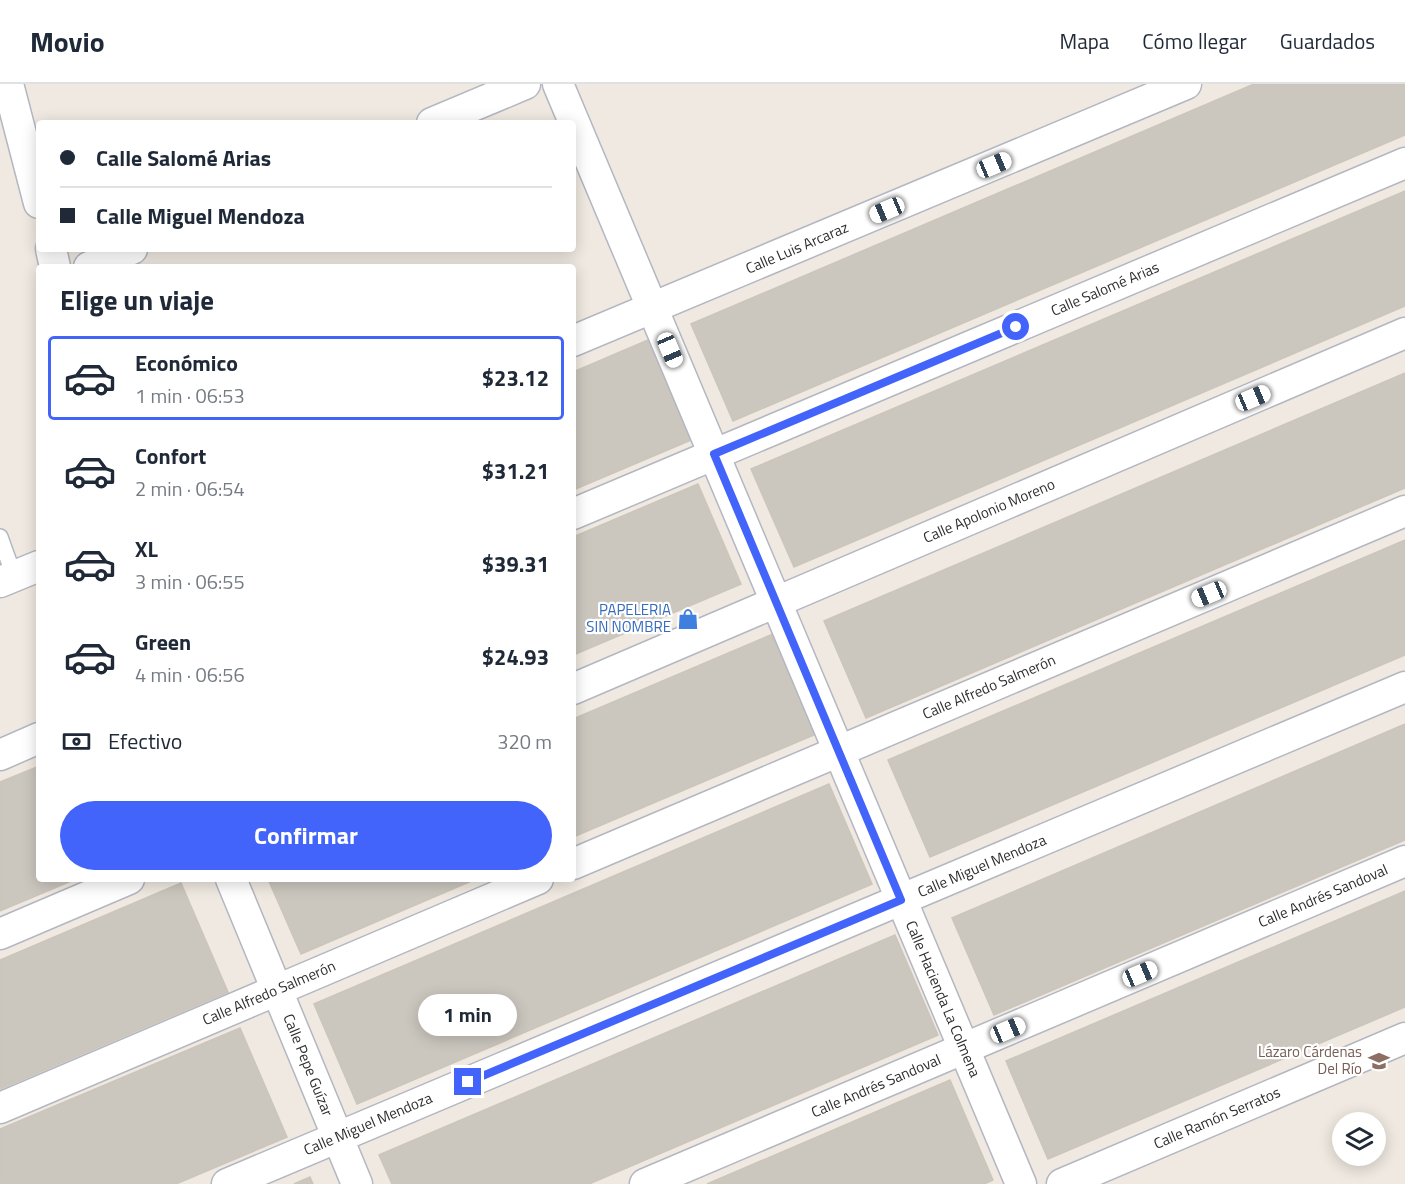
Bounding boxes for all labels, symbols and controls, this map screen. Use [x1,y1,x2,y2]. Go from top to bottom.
text: Movio [30,20,105,63]
text: Mapa [1060,25,1109,57]
text: Cómo llegar [1142,25,1247,57]
text: Guardados [1280,25,1375,57]
text: Calle Salomé Arias [96,141,271,175]
car [974,150,1014,180]
car [867,195,907,225]
text: Calle Miguel Mendoza [96,199,305,233]
street label: Calle Luis Arcaraz [742,215,852,280]
street label: Calle Salomé Arias [1047,255,1163,322]
text: Elige un viaje [60,279,214,320]
route start [1002,313,1029,340]
car [655,330,685,370]
text: Económico [135,346,238,380]
icon: car [63,351,117,405]
text: $23.12 [482,361,549,395]
text: 1 min · 06:53 [135,380,245,411]
car [1233,383,1273,413]
text: Confort [135,439,206,473]
icon: car [63,444,117,498]
text: $31.21 [482,454,549,488]
street label: Calle Apolonio Moreno [919,472,1058,549]
text: 2 min · 06:54 [135,473,245,504]
text: XL [135,532,158,566]
icon: car [63,537,117,591]
text: $39.31 [482,547,549,581]
text: 3 min · 06:55 [135,566,245,597]
car [1189,579,1229,609]
place label: PAPELERIA SIN NOMBRE [586,598,671,638]
shop icon: PAPELERIA SIN NOMBRE [676,607,700,631]
text: Green [135,625,191,659]
icon: car [63,630,117,684]
text: $24.93 [482,640,549,674]
street label: Calle Alfredo Salmerón [919,648,1059,725]
text: 4 min · 06:56 [135,659,245,690]
text: Efectivo [108,724,182,758]
icon: cash [60,725,93,758]
text: 320 m [497,726,552,757]
button: Confirmar [60,801,552,870]
street label: Calle Miguel Mendoza [914,828,1050,903]
street label: Calle Andrés Sandoval [1254,858,1391,933]
street label: Calle Hacienda La Colmena [900,917,987,1081]
street label: Calle Alfredo Salmerón [199,954,339,1031]
car [1120,959,1160,989]
callout: 1 min [418,995,518,1037]
text: 1 min [443,999,492,1030]
street label: Calle Pepe Guízar [277,1010,339,1120]
car [988,1015,1028,1045]
place label: Lázaro Cárdenas Del Río [1258,1040,1362,1080]
street label: Calle Andrés Sandoval [807,1048,944,1123]
school or university icon: Lázaro Cárdenas Del Río [1367,1049,1391,1073]
route end [454,1068,481,1095]
street label: Calle Ramón Serratos [1150,1080,1284,1155]
street label: Calle Miguel Mendoza [300,1086,436,1161]
map controls [1332,1112,1386,1166]
button: layers [1332,1112,1386,1166]

